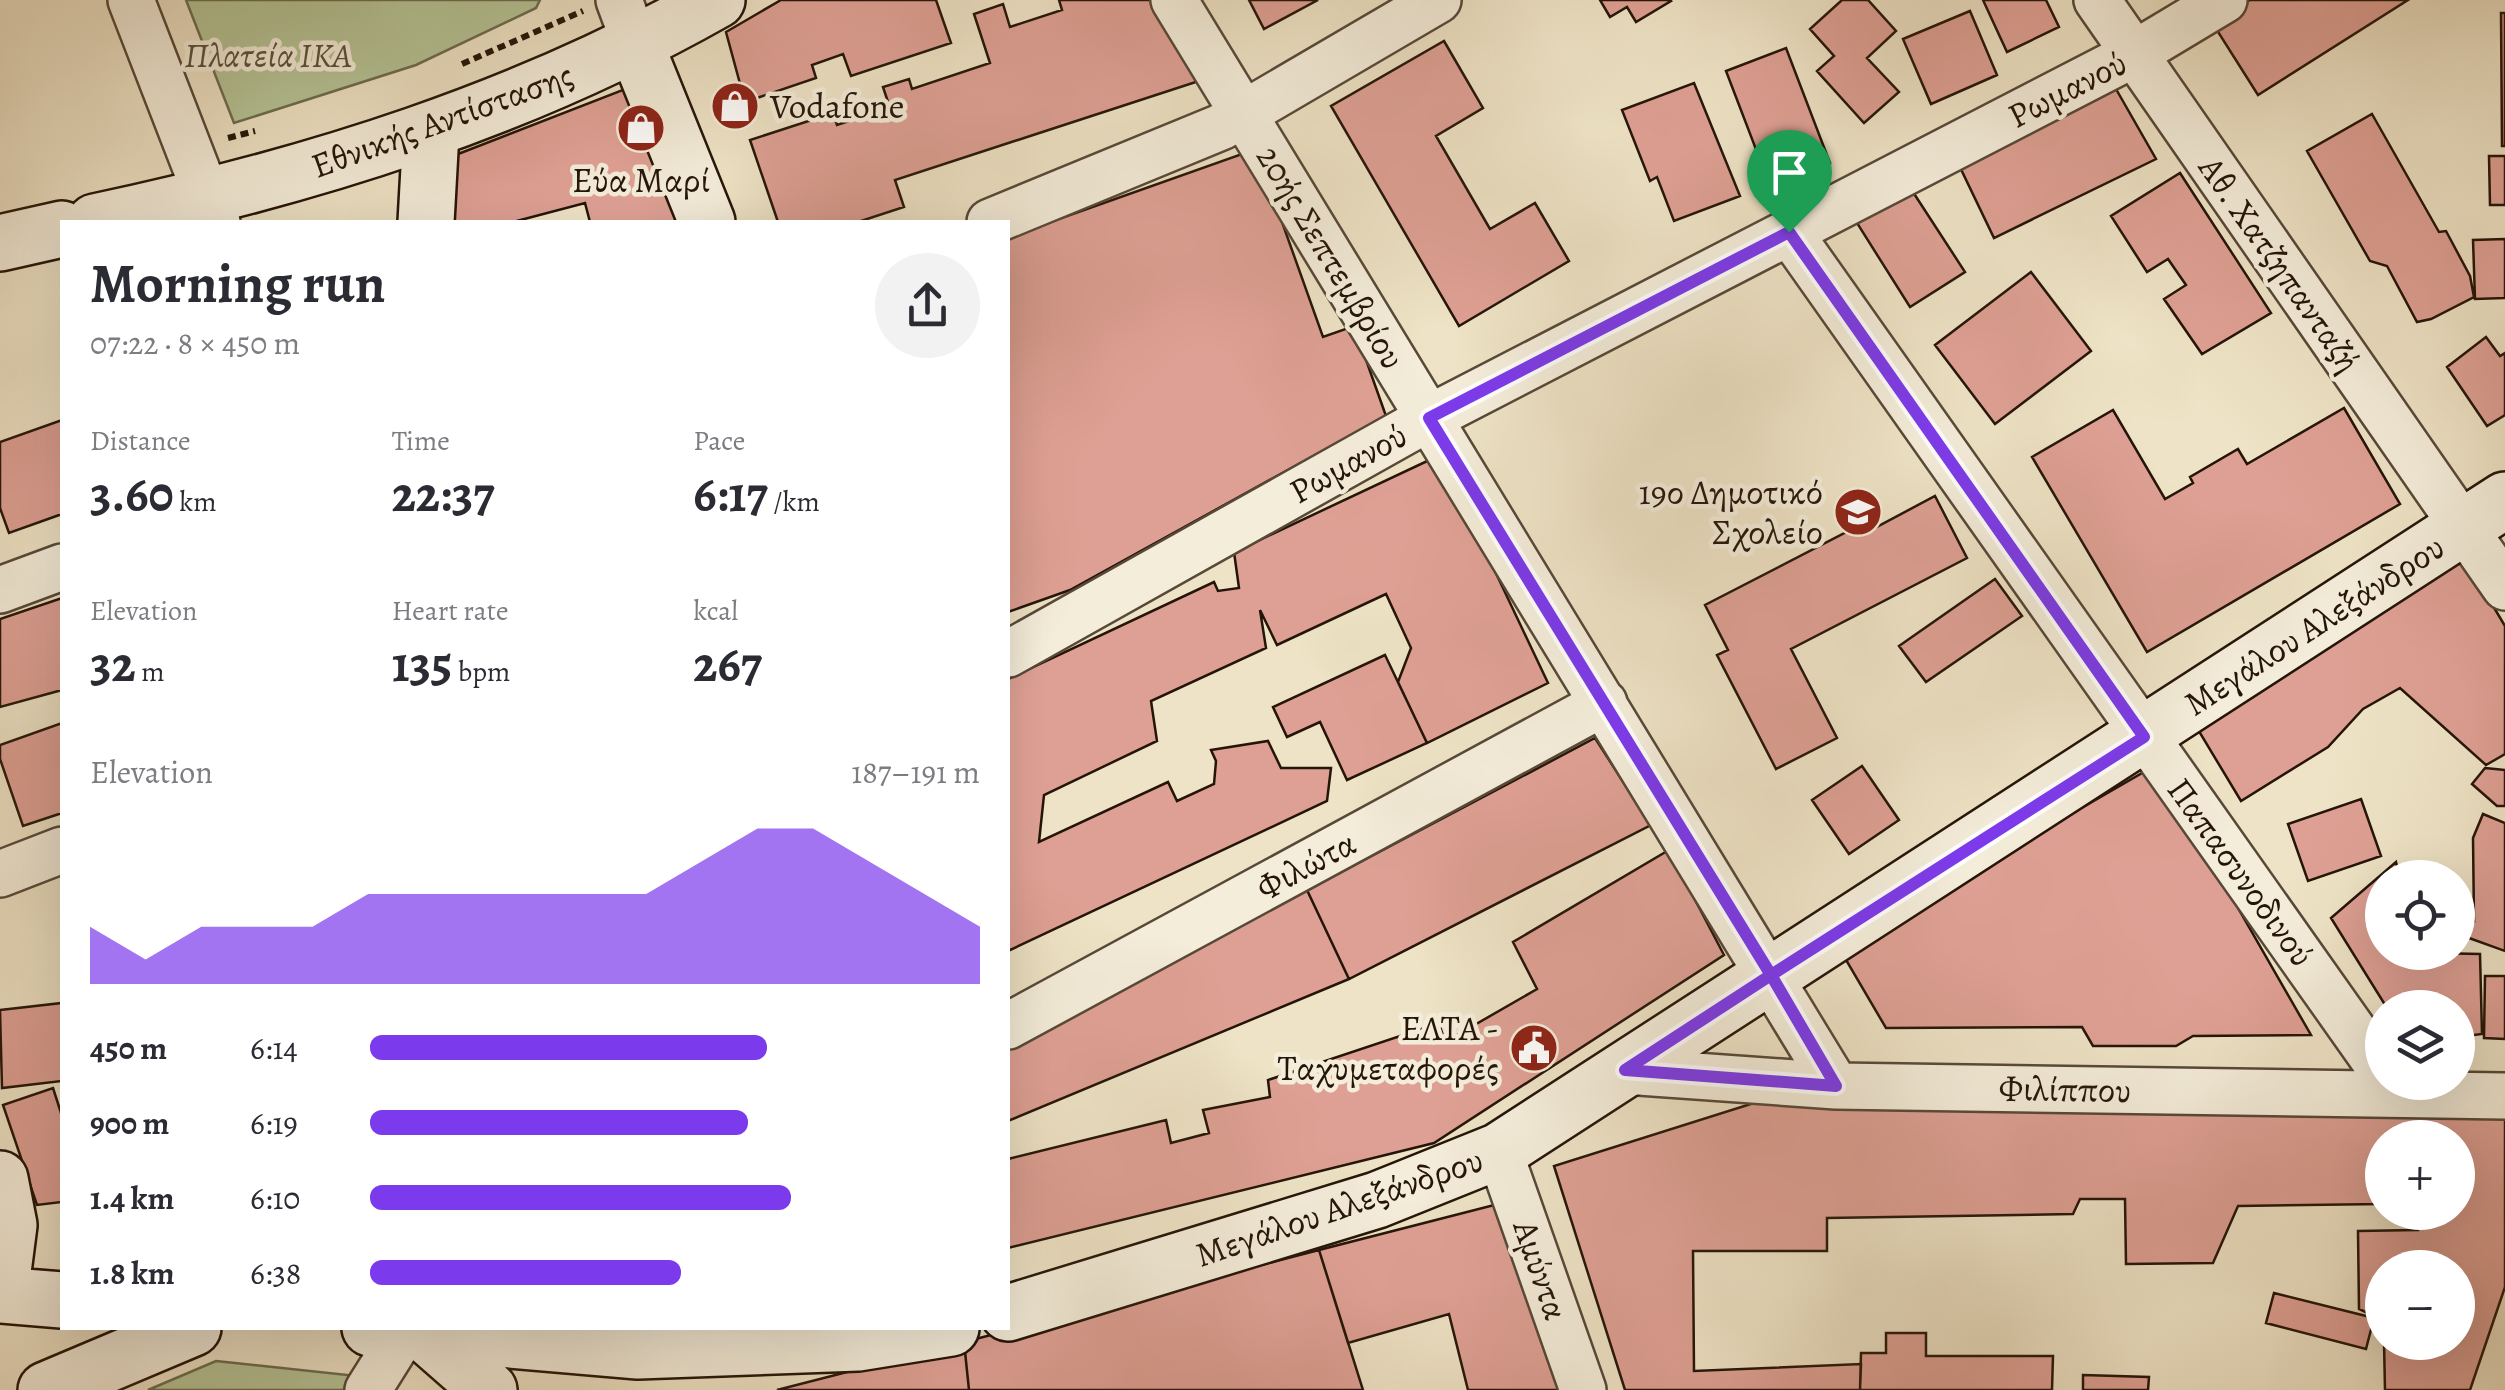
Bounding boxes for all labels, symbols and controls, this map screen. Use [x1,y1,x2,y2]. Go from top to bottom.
park label: Πλατεία ΙΚΑ [184,31,352,79]
street label: Ρωμανού [1999,39,2135,139]
street label: Εθνικής Αντίστασης [304,50,580,190]
shop icon: Vodafone [709,80,761,132]
place label: Vodafone [769,82,904,130]
shop icon: Εύα Μαρί [615,102,667,154]
pin [1747,130,1832,233]
street label: 20ής Σεπτεμβρίου [1245,136,1417,378]
icon: arrive [1762,145,1817,200]
street label: Αθ. Χατζηπανταζή [2187,145,2372,382]
place label: Εύα Μαρί [572,156,710,204]
text: Morning run [90,246,385,321]
button: share [875,253,980,358]
text: 07:22 · 8 × 450 m [90,321,300,365]
street label: Ρωμανού [1281,411,1415,515]
text: Distance [90,422,190,460]
text: Time [392,422,450,460]
text: Pace [693,422,745,460]
text: 3.60 [90,460,174,528]
text: 22:37 [392,460,495,528]
text: 6:17 [693,460,768,528]
place label: 19ο Δημοτικό Σχολείο [1639,468,1823,556]
text: km [174,483,217,521]
text: /km [768,483,820,521]
school or university icon: 19ο Δημοτικό Σχολείο [1832,486,1884,538]
street label: Μεγάλου Αλεξάνδρου [2175,523,2453,727]
text: Elevation [90,592,197,630]
text: Heart rate [392,592,509,630]
text: kcal [693,592,738,630]
text: 32 [90,630,136,698]
text: 135 [392,630,452,698]
text: 267 [693,630,762,698]
text: m [136,653,165,691]
text: bpm [452,653,510,691]
text: Elevation [90,750,213,794]
text: 187–191 m [851,750,980,794]
street label: Παπασυνοδινού [2156,768,2326,976]
street label: Φιλώτα [1248,819,1364,911]
map controls [2365,860,2475,1360]
button: locate [2365,860,2475,970]
button: layers [2365,990,2475,1100]
place label: ΕΛΤΑ - Ταχυμεταφορές [1277,1004,1499,1092]
public building icon: ΕΛΤΑ - Ταχυμεταφορές [1508,1022,1560,1074]
text: 450 m [90,1026,167,1070]
text: 6:14 [250,1026,298,1070]
street label: Φιλίππου [1998,1064,2132,1114]
text: 900 m [90,1101,169,1145]
text: 6:19 [250,1101,298,1145]
button: + [2365,1120,2475,1230]
street label: Μεγάλου Αλεξάνδρου [1189,1135,1489,1279]
text: 1.4 km [90,1176,174,1220]
text: 6:10 [250,1176,300,1220]
street label: Αμύντα [1501,1213,1580,1326]
button: − [2365,1250,2475,1360]
text: 1.8 km [90,1251,175,1295]
text: 6:38 [250,1251,301,1295]

